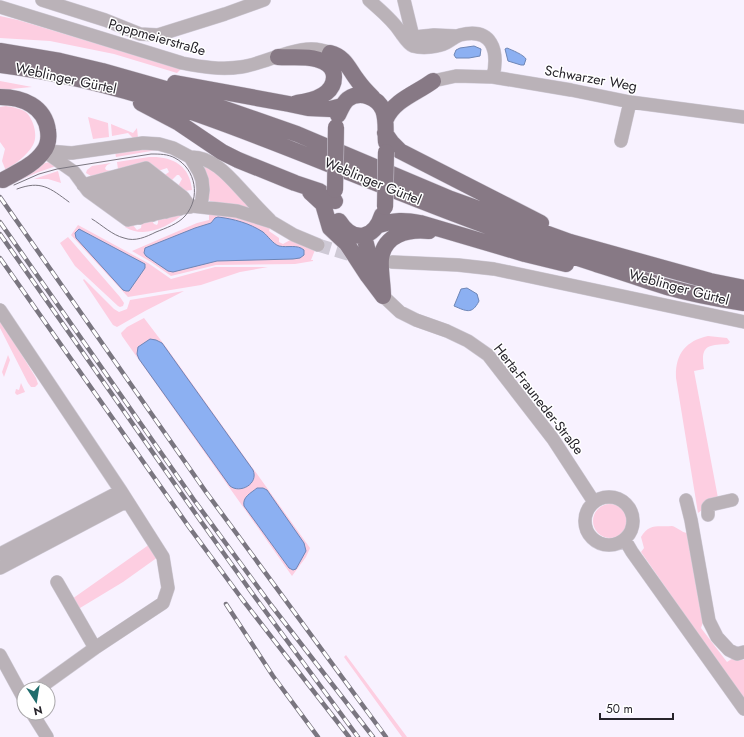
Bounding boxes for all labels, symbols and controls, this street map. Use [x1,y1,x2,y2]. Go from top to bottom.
street label: Poppmeierstraße [106,14,208,60]
street label: Weblinger Gürtel [13,57,119,99]
street label: Schwarzer Weg [543,60,639,96]
street label: Weblinger Gürtel [321,152,425,210]
street label: Weblinger Gürtel [627,264,731,310]
street label: Herta-Frauneder-Straße [489,339,589,459]
north arrow [16,681,56,721]
scale bar [600,695,673,721]
text: 50 m [606,700,633,718]
text: N [32,702,44,720]

